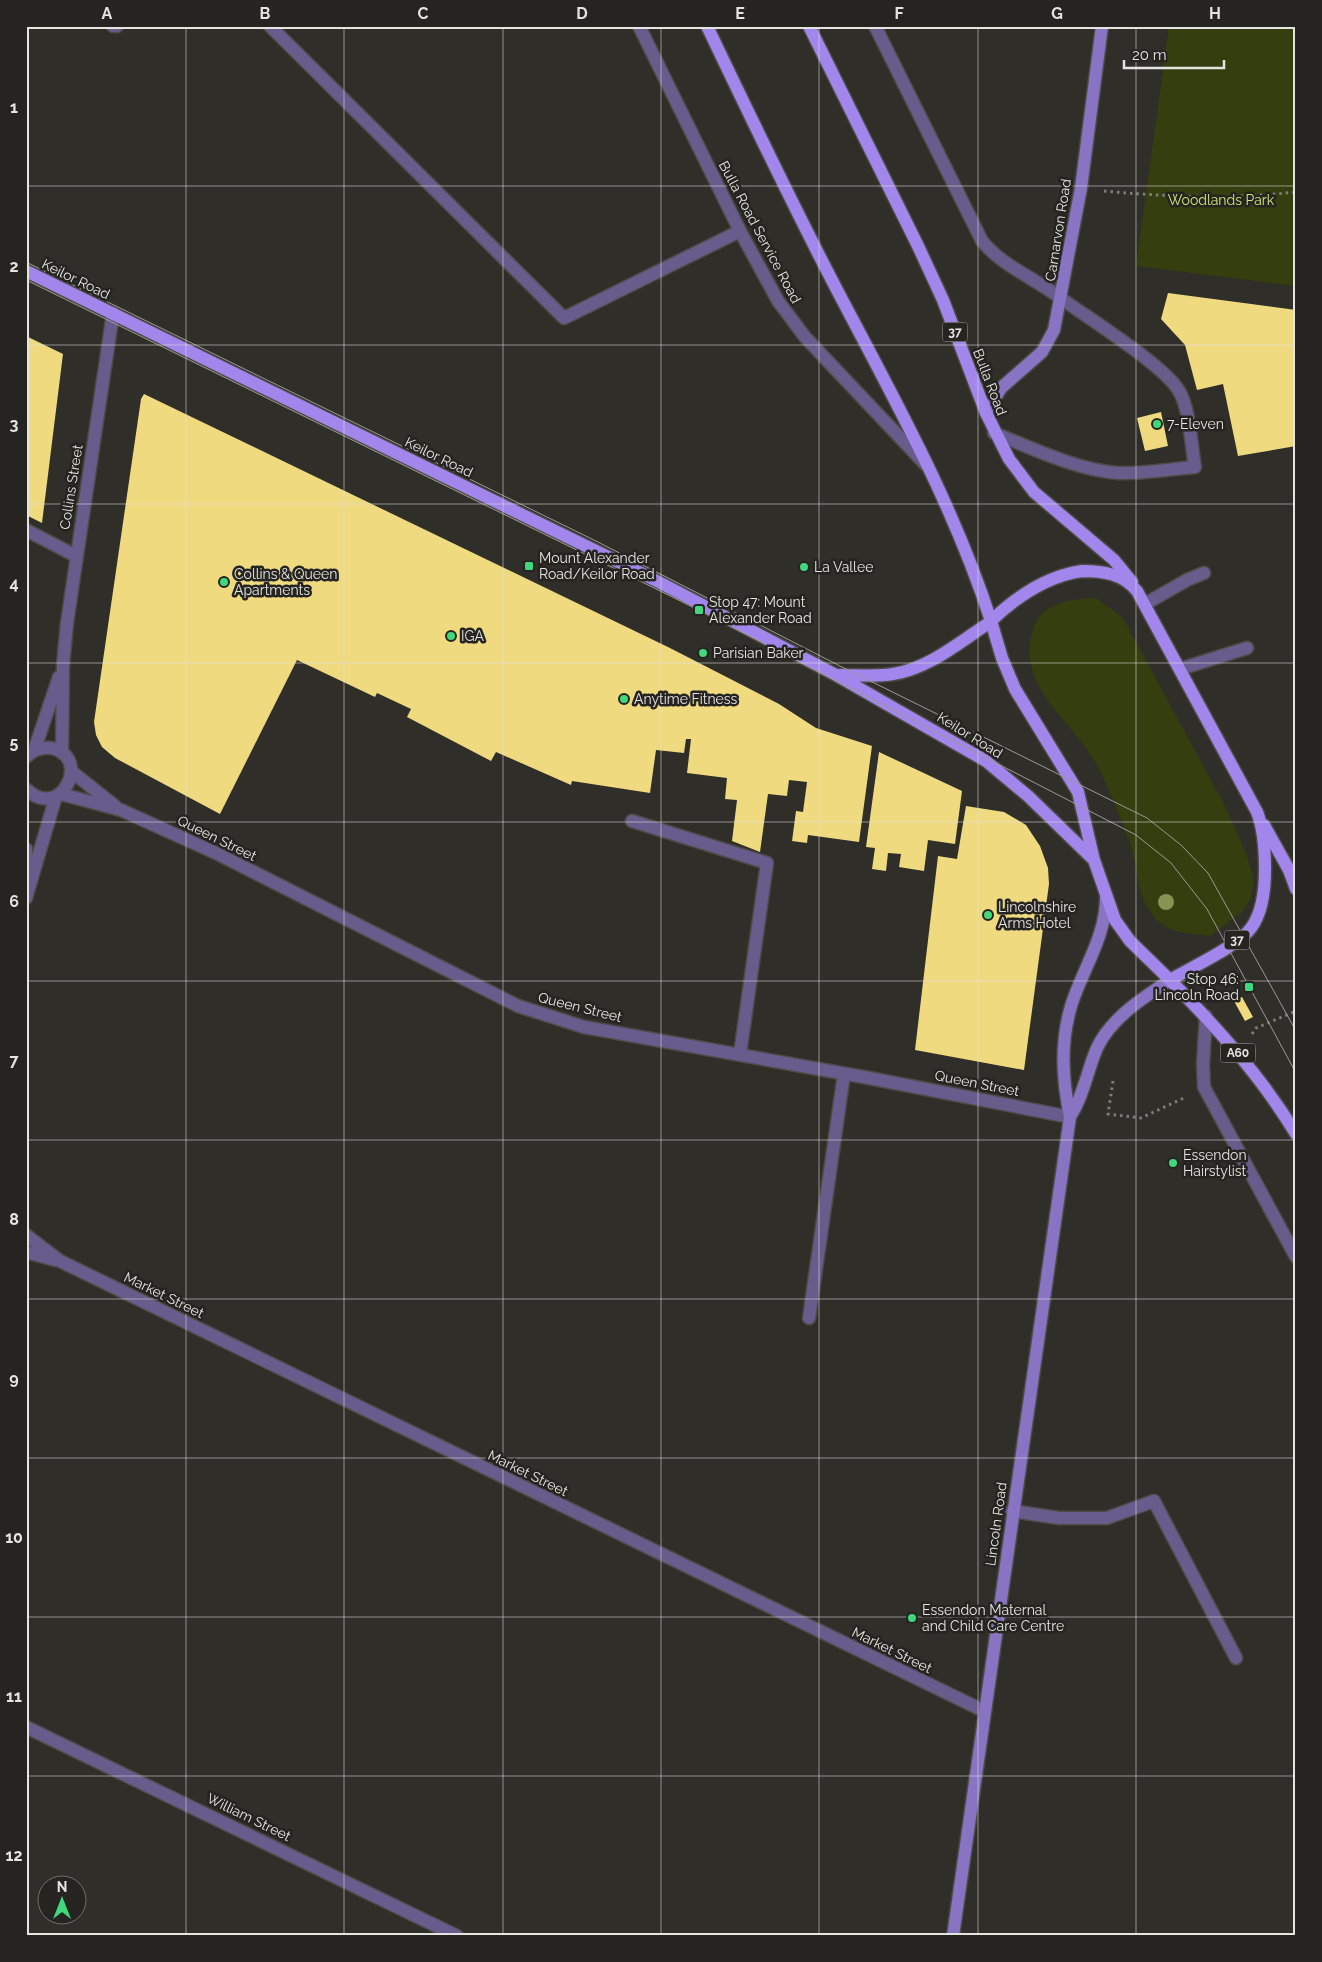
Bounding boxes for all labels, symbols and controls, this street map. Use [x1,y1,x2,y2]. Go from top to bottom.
text: A [102,4,113,23]
text: B [260,4,271,23]
text: C [418,4,429,23]
text: D [576,4,588,23]
text: E [735,4,745,23]
text: F [894,4,904,23]
text: G [1051,4,1063,23]
text: H [1209,4,1221,23]
scale bar [1124,38,1224,70]
text: 20 m [1132,46,1167,64]
text: 1 [10,98,18,117]
street label: Bulla Road Service Road [716,158,804,306]
street label: Carnarvon Road [1042,178,1074,282]
park label: Woodlands Park [1168,192,1275,208]
street label: Keilor Road [39,256,113,302]
text: 2 [9,257,19,276]
road number: 37 [942,322,968,342]
street label: Bulla Road [970,346,1010,418]
text: 3 [10,415,19,434]
place label: 7-Eleven [1167,416,1224,432]
marker: 7-Eleven [1151,418,1163,430]
street label: Keilor Road [402,434,476,480]
street label: Collins Street [56,443,86,531]
place label: Mount Alexander Road/Keilor Road [539,550,655,582]
place label: La Vallee [814,559,873,575]
marker: Mount Alexander Road/Keilor Road [523,560,535,572]
marker: La Vallee [798,561,810,573]
place label: Collins & Queen Apartments [234,566,337,598]
text: 4 [9,574,19,593]
marker: Collins & Queen Apartments [218,576,230,588]
place label: Stop 47: Mount Alexander Road [709,594,812,626]
marker: Stop 47: Mount Alexander Road [693,604,705,616]
place label: IGA [461,628,484,644]
marker: IGA [445,630,457,642]
place label: Parisian Baker [713,645,804,661]
marker: Parisian Baker [697,647,709,659]
place label: Anytime Fitness [634,691,738,707]
marker: Anytime Fitness [618,693,630,705]
street label: Keilor Road [935,709,1005,761]
text: 5 [10,733,19,752]
street label: Queen Street [175,812,259,864]
text: 6 [9,892,19,911]
place label: Lincolnshire Arms Hotel [998,899,1076,931]
marker: Lincolnshire Arms Hotel [982,909,994,921]
road number: 37 [1224,930,1250,950]
place label: Stop 46: Lincoln Road [1155,971,1239,1003]
marker: Stop 46: Lincoln Road [1243,981,1255,993]
street label: Queen Street [536,989,624,1025]
road number: A60 [1220,1044,1256,1062]
text: 7 [10,1051,19,1070]
street label: Queen Street [933,1067,1021,1099]
place label: Essendon Hairstylist [1183,1147,1247,1179]
marker: Essendon Hairstylist [1167,1157,1179,1169]
text: 8 [9,1210,19,1229]
street label: Market Street [121,1269,207,1321]
text: 9 [9,1369,19,1388]
street label: Market Street [485,1447,571,1499]
street label: Lincoln Road [982,1481,1010,1567]
text: 10 [5,1528,23,1547]
place label: Essendon Maternal and Child Care Centre [922,1602,1064,1634]
marker: Essendon Maternal and Child Care Centre [906,1612,918,1624]
street label: Market Street [849,1624,935,1676]
text: 11 [6,1687,22,1706]
street label: William Street [204,1790,294,1844]
text: 12 [6,1846,22,1865]
north arrow [38,1874,88,1924]
text: N [57,1879,67,1895]

